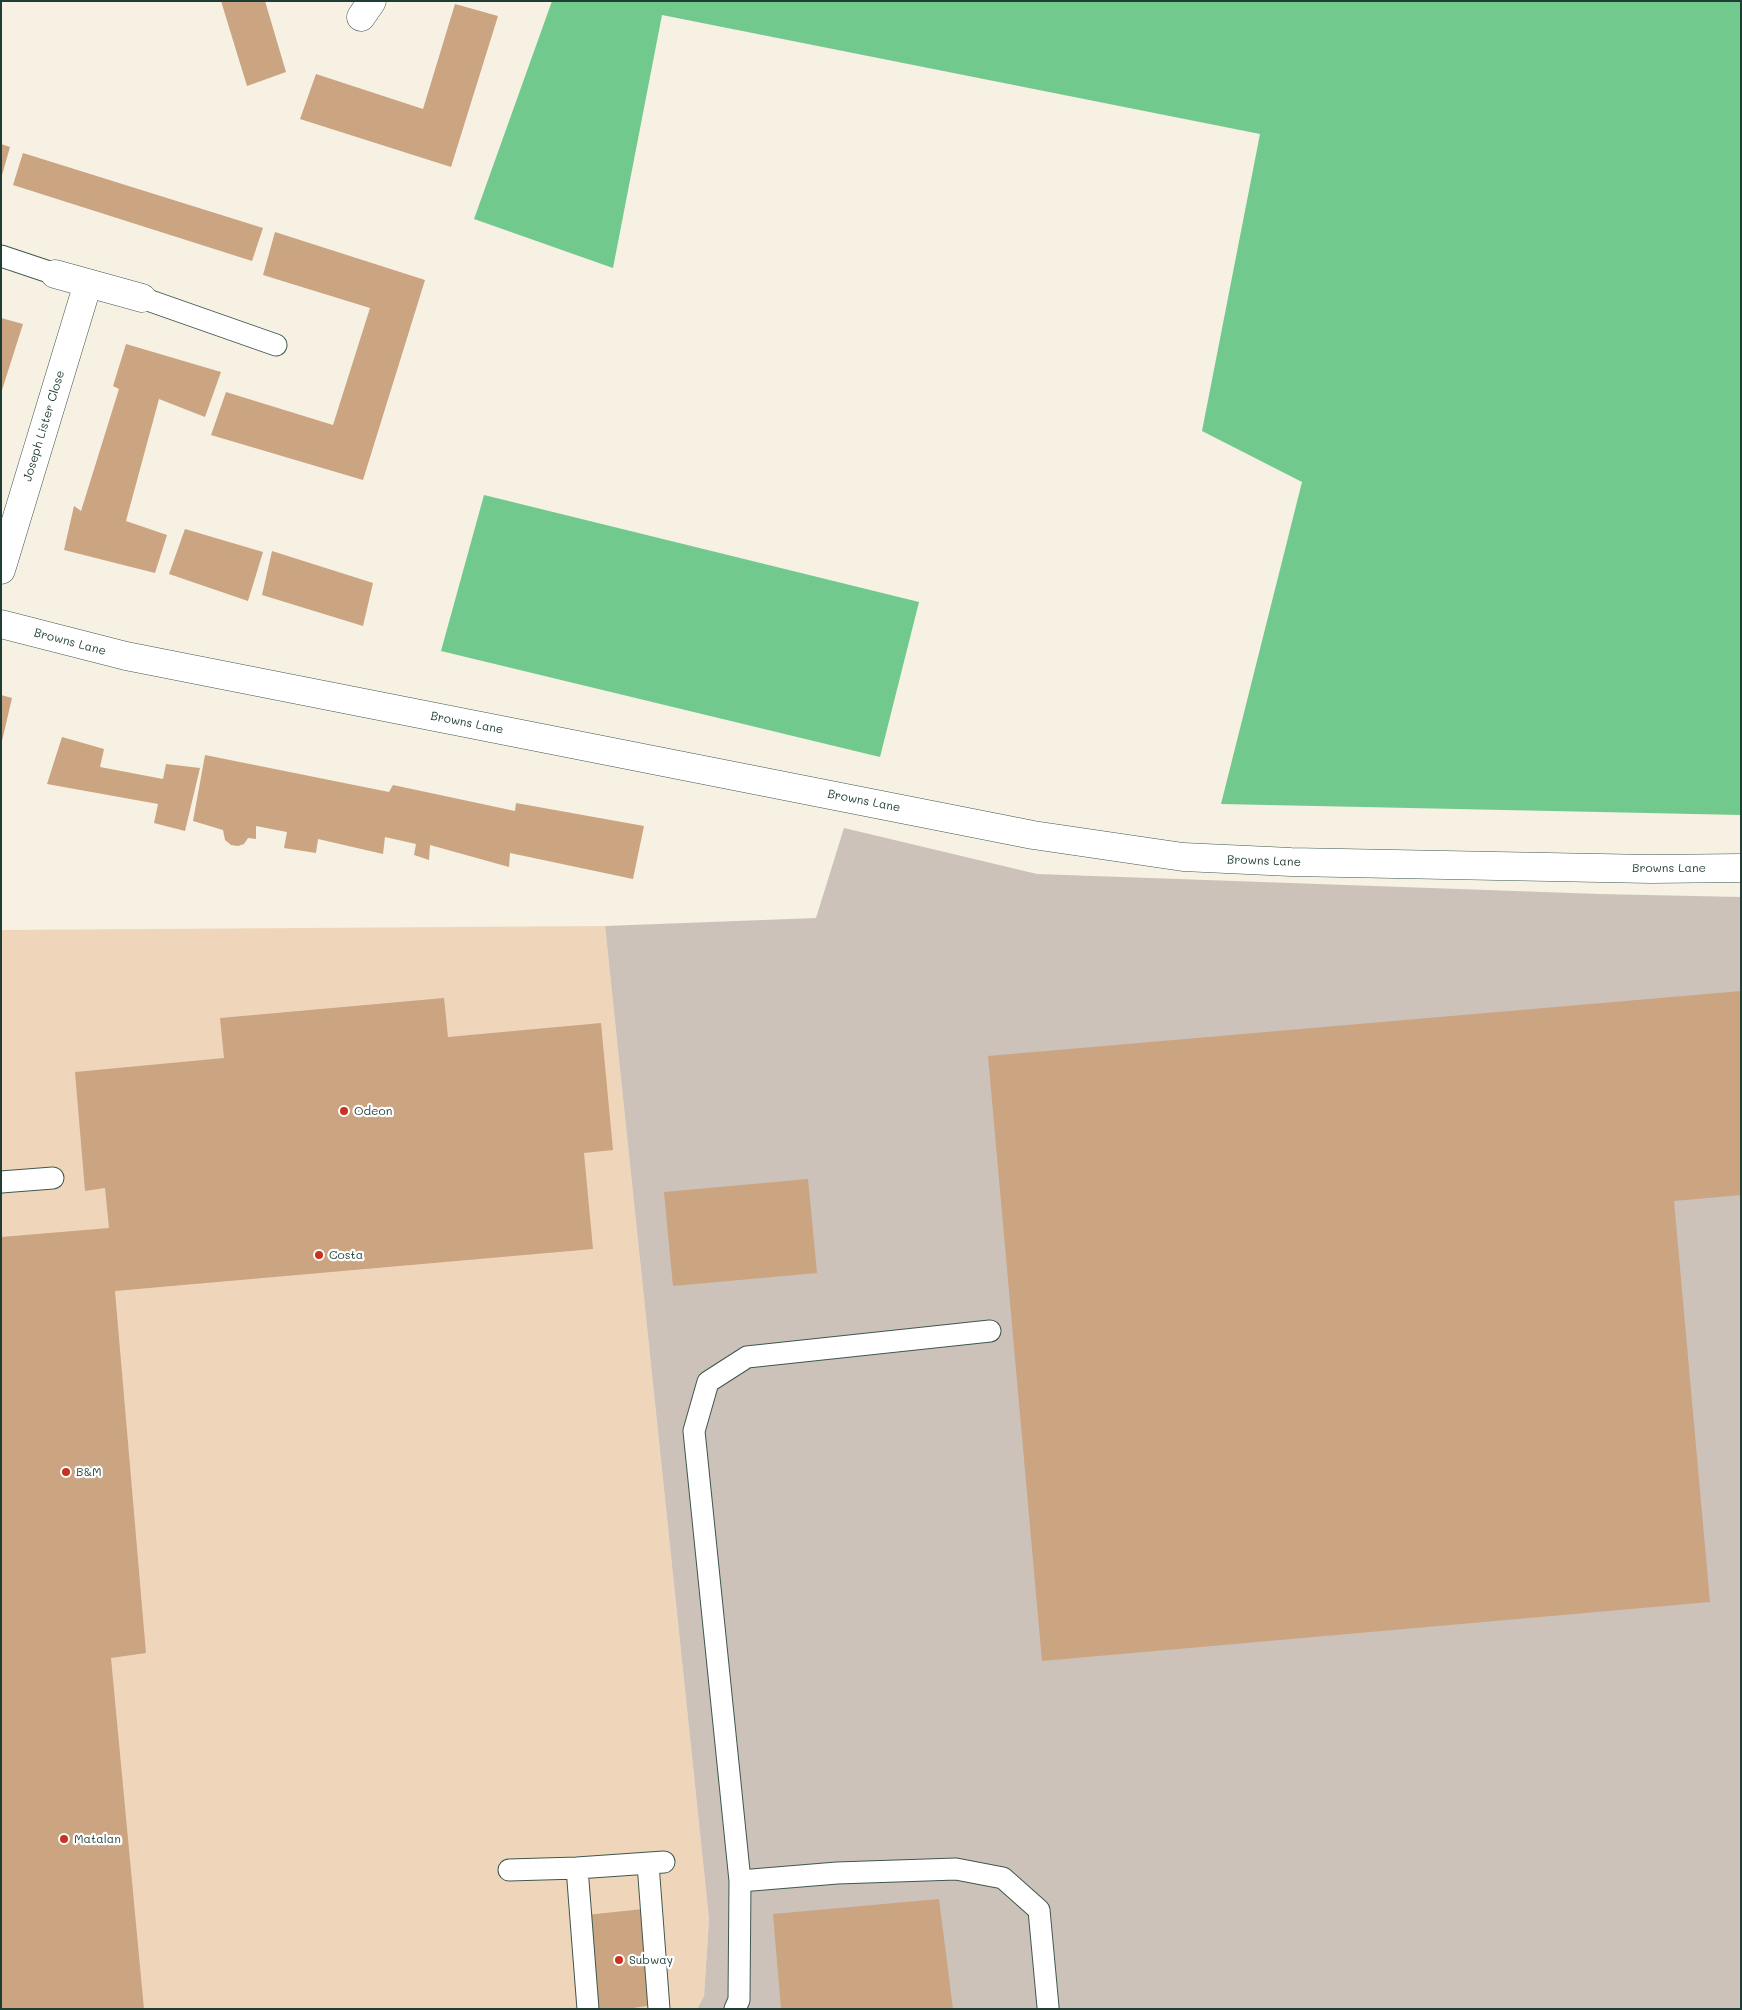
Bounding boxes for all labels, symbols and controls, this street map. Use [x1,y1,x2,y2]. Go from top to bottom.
street label: Joseph Lister Close [20,369,68,483]
street label: Browns Lane [32,625,108,659]
street label: Browns Lane [429,709,505,737]
street label: Browns Lane [826,787,902,815]
street label: Browns Lane [1227,853,1301,869]
street label: Browns Lane [1632,861,1706,875]
place label: Odeon [354,1104,392,1118]
marker: Odeon [338,1105,350,1117]
place label: Costa [329,1248,363,1262]
marker: Costa [313,1249,325,1261]
place label: B&M [76,1465,102,1479]
marker: B&M [60,1466,72,1478]
place label: Matalan [74,1832,121,1846]
marker: Matalan [58,1833,70,1845]
place label: Subway [629,1953,673,1967]
marker: Subway [613,1954,625,1966]

